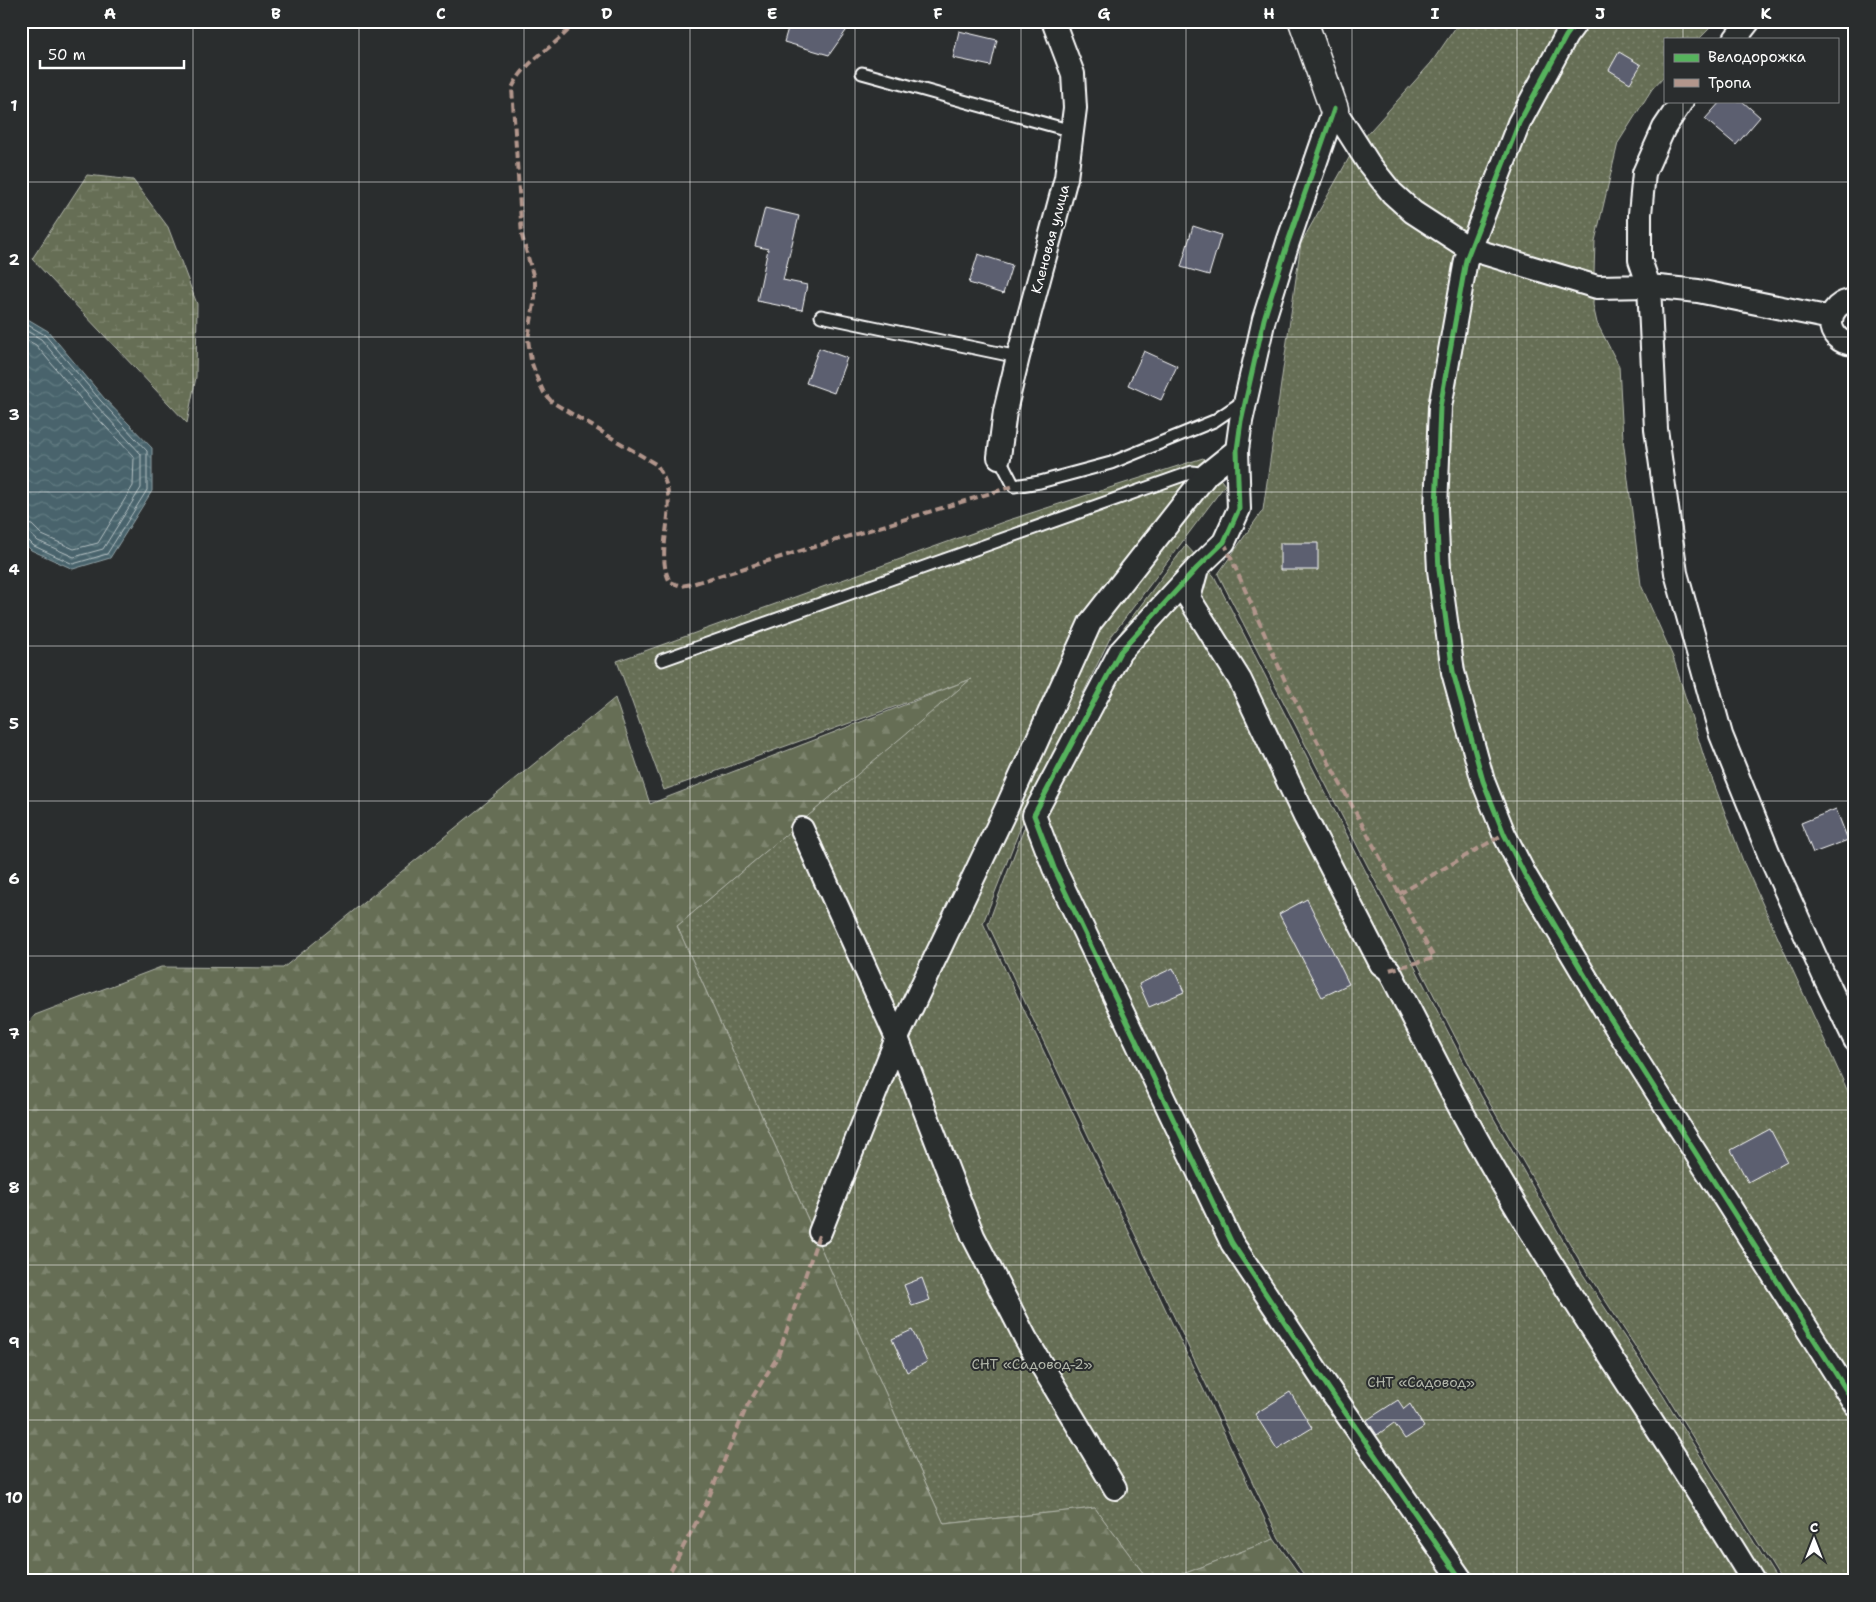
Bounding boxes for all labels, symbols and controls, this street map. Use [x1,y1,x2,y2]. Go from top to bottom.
text: A [104,3,116,24]
text: B [271,3,281,24]
text: C [436,3,446,24]
text: D [601,3,613,24]
text: E [767,3,777,24]
text: F [933,3,943,24]
text: G [1098,3,1111,24]
text: H [1263,3,1275,24]
text: I [1431,3,1440,24]
text: J [1595,3,1605,24]
text: K [1761,3,1772,24]
scale bar [40,38,184,70]
legend [1664,38,1838,102]
text: 50 m [48,45,86,65]
text: Велодорожка [1708,47,1807,67]
text: Тропа [1708,73,1752,93]
text: 1 [10,95,18,116]
street label: Кленовая улица [1027,182,1073,295]
text: 2 [8,249,20,270]
text: 3 [8,404,20,425]
text: 4 [8,559,20,580]
text: 5 [9,713,19,734]
text: 6 [8,868,20,889]
text: 7 [8,1023,20,1044]
text: 8 [8,1177,20,1198]
text: 9 [8,1332,20,1353]
park label: СНТ «Садовод-2» [972,1355,1093,1373]
park label: СНТ «Садовод» [1367,1373,1475,1391]
text: 10 [5,1487,23,1508]
north arrow [1788,1514,1838,1564]
text: С [1810,1518,1818,1536]

